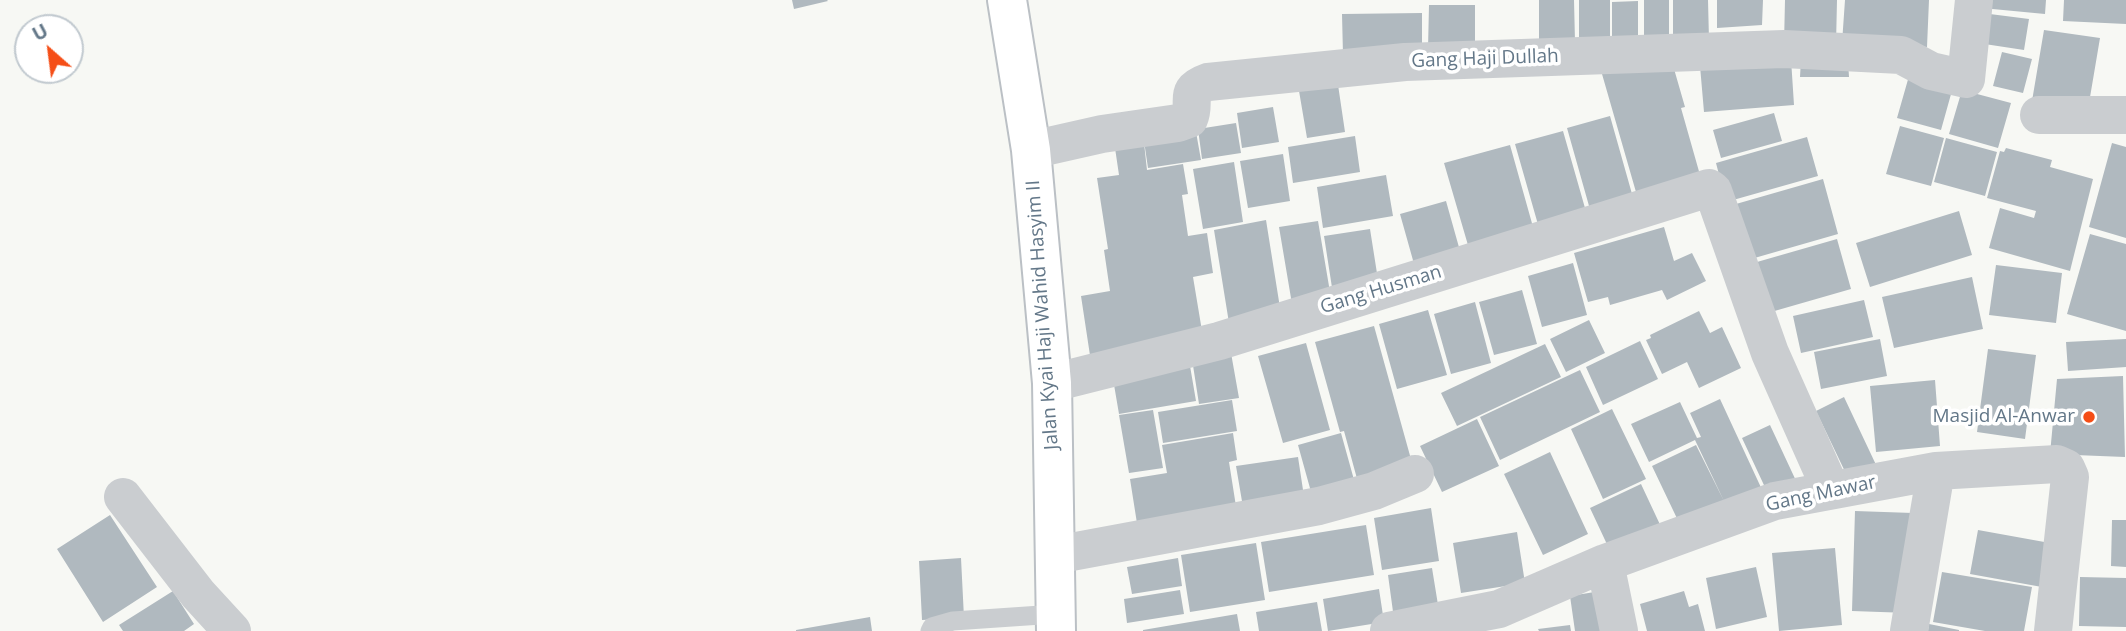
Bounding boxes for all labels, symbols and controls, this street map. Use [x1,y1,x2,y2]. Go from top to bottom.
north arrow [14,14,84,84]
text: U [28,17,53,47]
street label: Gang Haji Dullah [1411,45,1559,73]
street label: Jalan Kyai Haji Wahid Hasyim II [1022,179,1064,451]
street label: Gang Husman [1318,261,1444,319]
place label: Masjid Al-Anwar [1933,406,2075,428]
marker: Masjid Al-Anwar [2081,409,2097,425]
street label: Gang Mawar [1764,471,1878,517]

